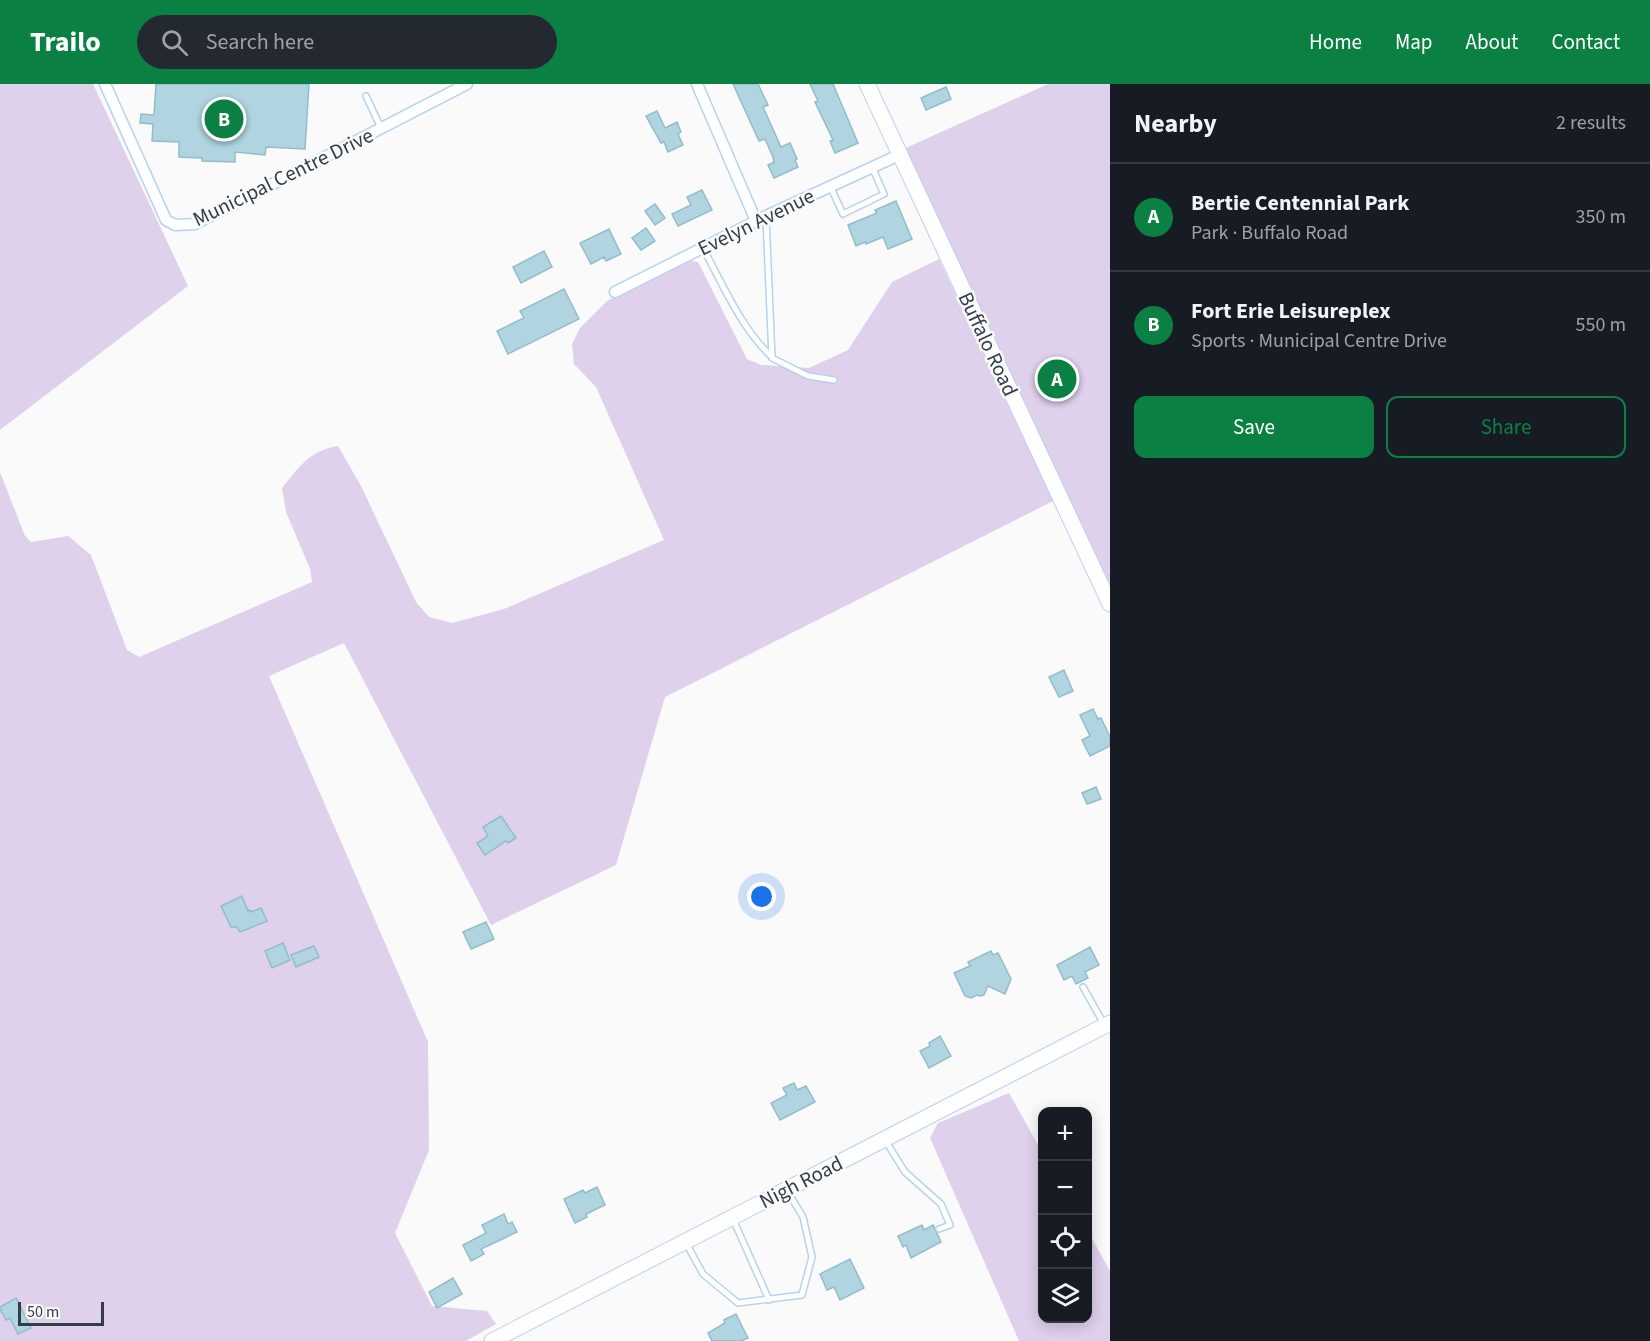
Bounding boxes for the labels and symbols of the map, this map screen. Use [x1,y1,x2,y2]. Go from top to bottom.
pin: B [204,96,244,141]
street label: Municipal Centre Drive [188,120,378,234]
street label: Evelyn Avenue [693,181,819,263]
street label: Buffalo Road [951,287,1025,401]
pin: A [1038,356,1076,402]
your location [747,882,776,911]
street label: Nigh Road [754,1148,848,1216]
scale bar [18,1299,104,1326]

